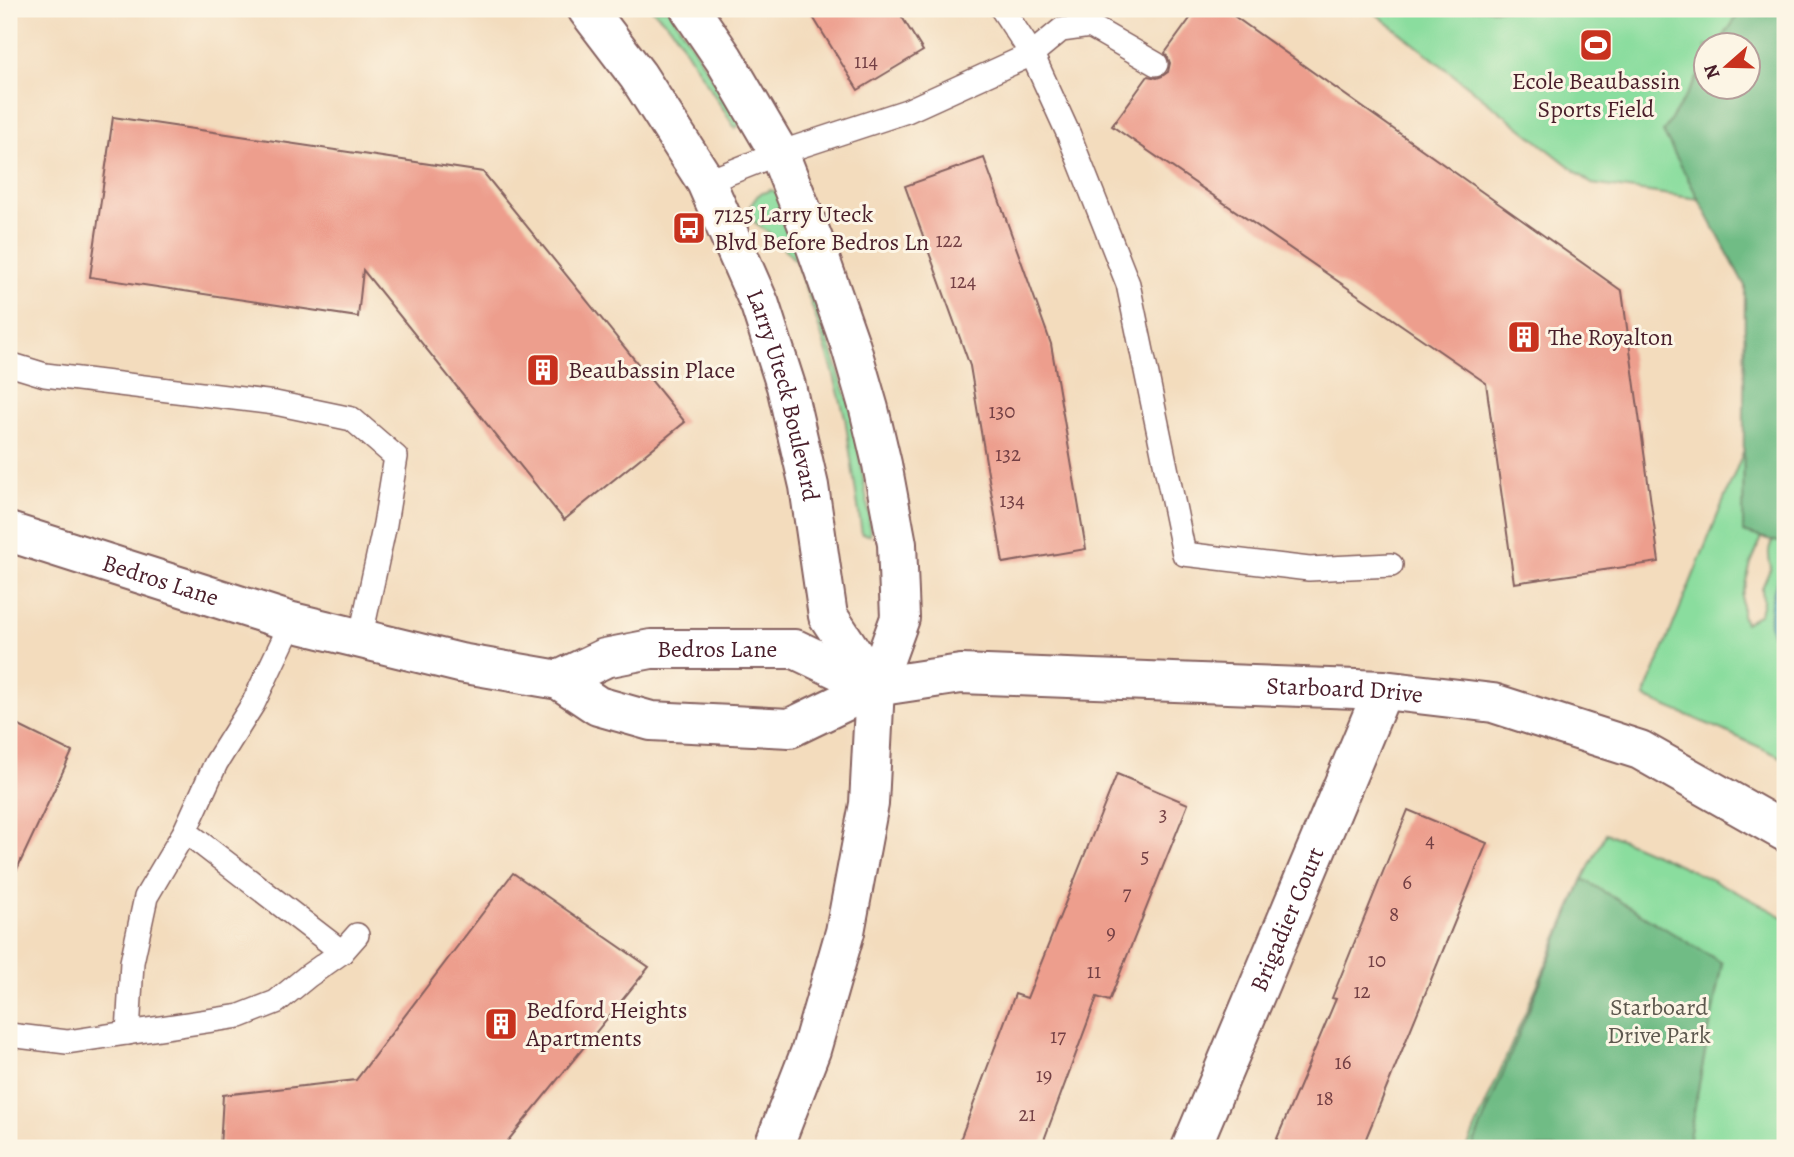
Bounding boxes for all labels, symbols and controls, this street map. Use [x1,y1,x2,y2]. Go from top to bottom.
sports icon: Ecole Beaubassin Sports Field [1577,26,1615,64]
north arrow [1692,32,1762,102]
house number: 114 [854,47,878,75]
text: N [1697,60,1727,82]
place label: Ecole Beaubassin Sports Field [1512,65,1680,125]
place label: 7125 Larry Uteck Blvd Before Bedros Ln [714,198,929,258]
bus stop icon: 7125 Larry Uteck Blvd Before Bedros Ln [670,209,708,247]
house number: 122 [935,226,963,254]
house number: 124 [950,267,976,295]
street label: Larry Uteck Boulevard [739,284,827,503]
building icon: The Royalton [1505,318,1543,356]
place label: The Royalton [1548,321,1673,353]
building icon: Beaubassin Place [524,351,562,389]
place label: Beaubassin Place [568,354,735,386]
house number: 130 [988,397,1016,425]
house number: 132 [995,440,1021,468]
house number: 134 [999,486,1025,514]
street label: Bedros Lane [98,547,223,614]
street label: Bedros Lane [657,633,777,665]
street label: Starboard Drive [1266,670,1425,711]
house number: 3 [1159,800,1167,828]
house number: 4 [1425,826,1435,854]
house number: 5 [1140,842,1150,870]
street label: Brigadier Court [1242,842,1331,996]
house number: 6 [1402,868,1412,896]
house number: 7 [1123,879,1132,907]
house number: 8 [1389,900,1399,928]
house number: 9 [1106,918,1116,946]
house number: 10 [1368,946,1386,974]
house number: 11 [1087,957,1101,985]
house number: 12 [1353,977,1371,1005]
park label: Starboard Drive Park [1607,991,1711,1051]
place label: Bedford Heights Apartments [525,994,687,1054]
building icon: Bedford Heights Apartments [482,1005,520,1043]
house number: 17 [1050,1022,1066,1050]
house number: 16 [1335,1048,1352,1076]
house number: 19 [1036,1061,1052,1089]
house number: 18 [1316,1084,1334,1112]
house number: 21 [1018,1100,1036,1128]

